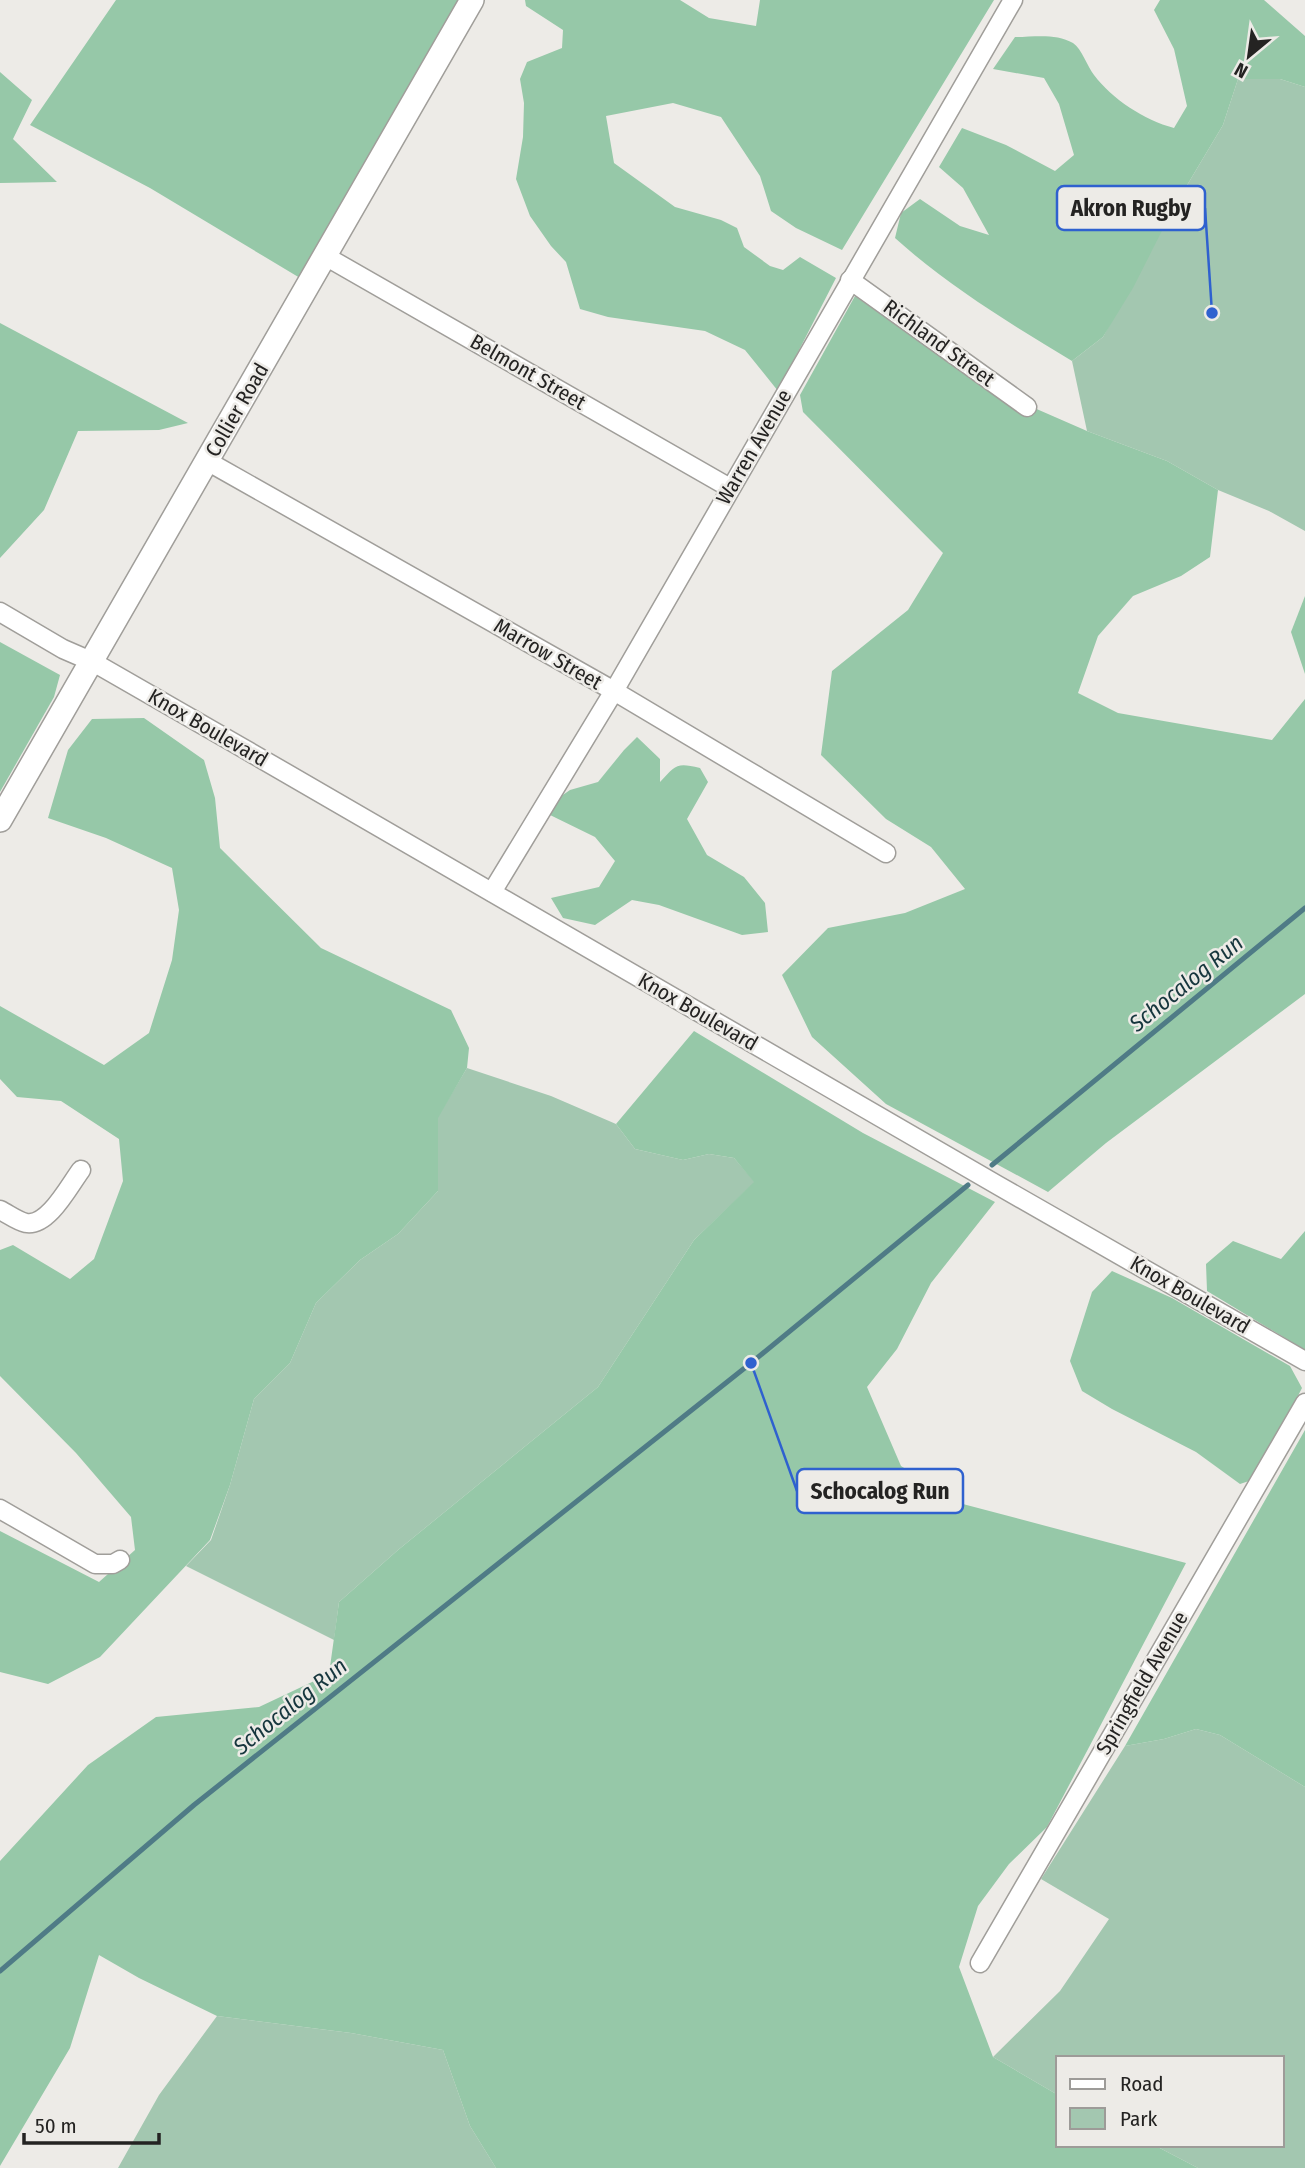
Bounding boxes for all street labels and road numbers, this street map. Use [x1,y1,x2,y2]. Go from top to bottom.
street label: Richland Street [878,294,1000,392]
street label: Belmont Street [466,328,591,416]
street label: Collier Road [200,359,274,461]
street label: Warren Avenue [711,385,797,509]
street label: Marrow Street [489,613,607,695]
street label: Knox Boulevard [144,683,272,773]
street label: Knox Boulevard [634,967,762,1057]
street label: Knox Boulevard [1126,1250,1254,1340]
street label: Springfield Avenue [1090,1607,1194,1759]

